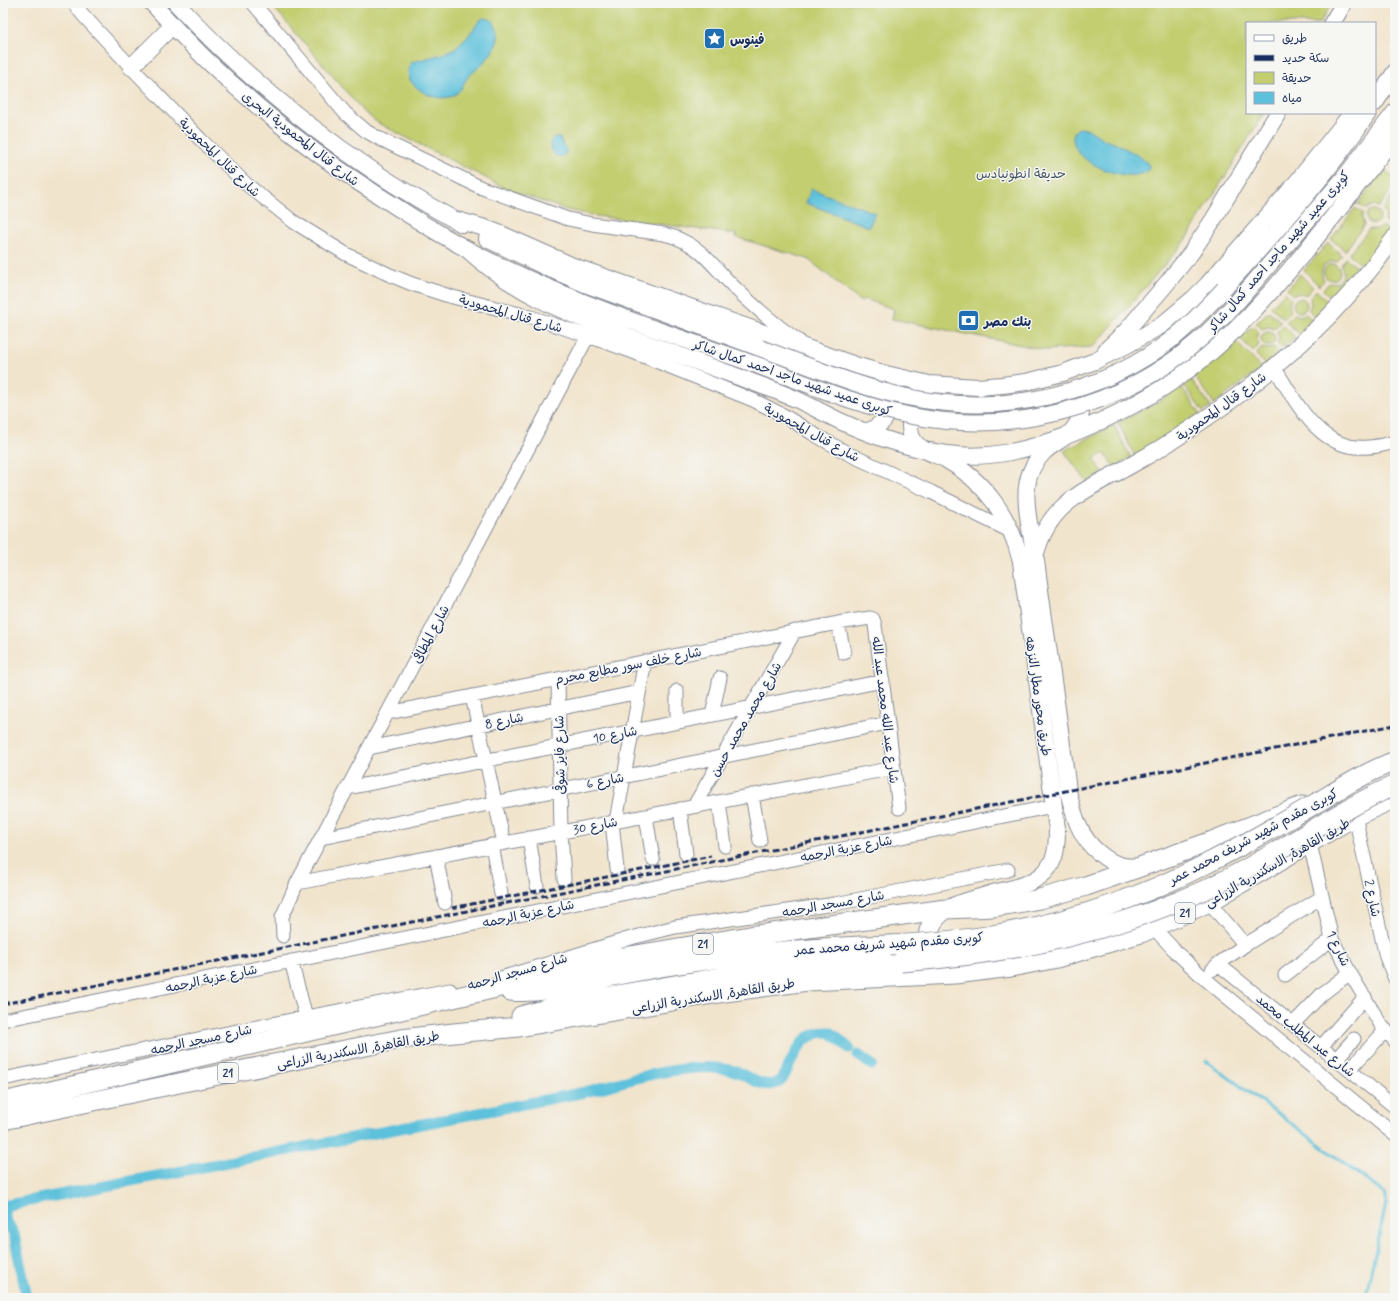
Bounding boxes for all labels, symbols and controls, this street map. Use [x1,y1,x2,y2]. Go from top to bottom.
legend [1246,22,1376,114]
place icon: فينوس [702,26,728,52]
text: طريق [1282,31,1307,47]
place label: فينوس [730,32,765,49]
text: سكة حديد [1282,51,1329,67]
text: حديقة [1282,71,1311,87]
street label: شارع قنال المحمودية البحرى [238,88,362,190]
text: مياه [1282,91,1302,107]
street label: شارع قنال المحمودية [175,115,263,201]
park label: حديقة انطونيادس [976,166,1066,183]
street label: كوبرى عميد شهيد ماجد احمد كمال شاكر [1204,167,1354,337]
street label: شارع قنال المحمودية [457,292,564,337]
bank icon: بنك مصر [955,308,981,334]
place label: بنك مصر [982,314,1031,331]
street label: كوبرى عميد شهيد ماجد احمد كمال شاكر [690,336,894,421]
street label: شارع قنال المحمودية [1174,369,1270,445]
street label: شارع قنال المحمودية [761,400,862,467]
street label: شارع المطافى [408,602,454,667]
street label: طريق محور مطار النزهه [1021,635,1054,757]
street label: شارع عبد الله محمد عبد الله [867,636,902,785]
street label: شارع خلف سور مطابع محرم [554,644,703,690]
street label: شارع محمد محمد حسن [707,659,786,780]
street label: شارع 8 [483,709,525,734]
street label: شارع فايز شوقى [550,715,570,795]
street label: شارع 10 [592,723,639,748]
street label: شارع 6 [585,769,626,793]
street label: كوبرى مقدم شهيد شريف محمد عمر [1165,785,1342,891]
street label: شارع 30 [572,814,619,839]
street label: طريق القاهرة, الاسكندرية الزراعى [1202,815,1353,912]
street label: شارع عزبة الرحمه [799,832,894,867]
street label: شارع 2 [1359,878,1384,919]
street label: شارع مسجد الرحمه [781,887,886,922]
street label: شارع عزبة الرحمه [481,896,576,933]
road number: 21 [1175,903,1195,923]
street label: شارع 1 [1322,928,1353,969]
street label: كوبرى مقدم شهيد شريف محمد عمر [793,929,985,961]
road number: 21 [693,934,713,954]
street label: شارع مسجد الرحمه [465,950,570,995]
street label: شارع عزبة الرحمه [164,961,259,998]
street label: طريق القاهرة, الاسكندرية الزراعى [630,975,796,1018]
street label: شارع عبد المطلب محمد [1252,991,1358,1081]
street label: شارع مسجد الرحمه [149,1021,254,1060]
street label: طريق القاهرة, الاسكندرية الزراعى [275,1028,441,1073]
road number: 21 [218,1063,238,1083]

